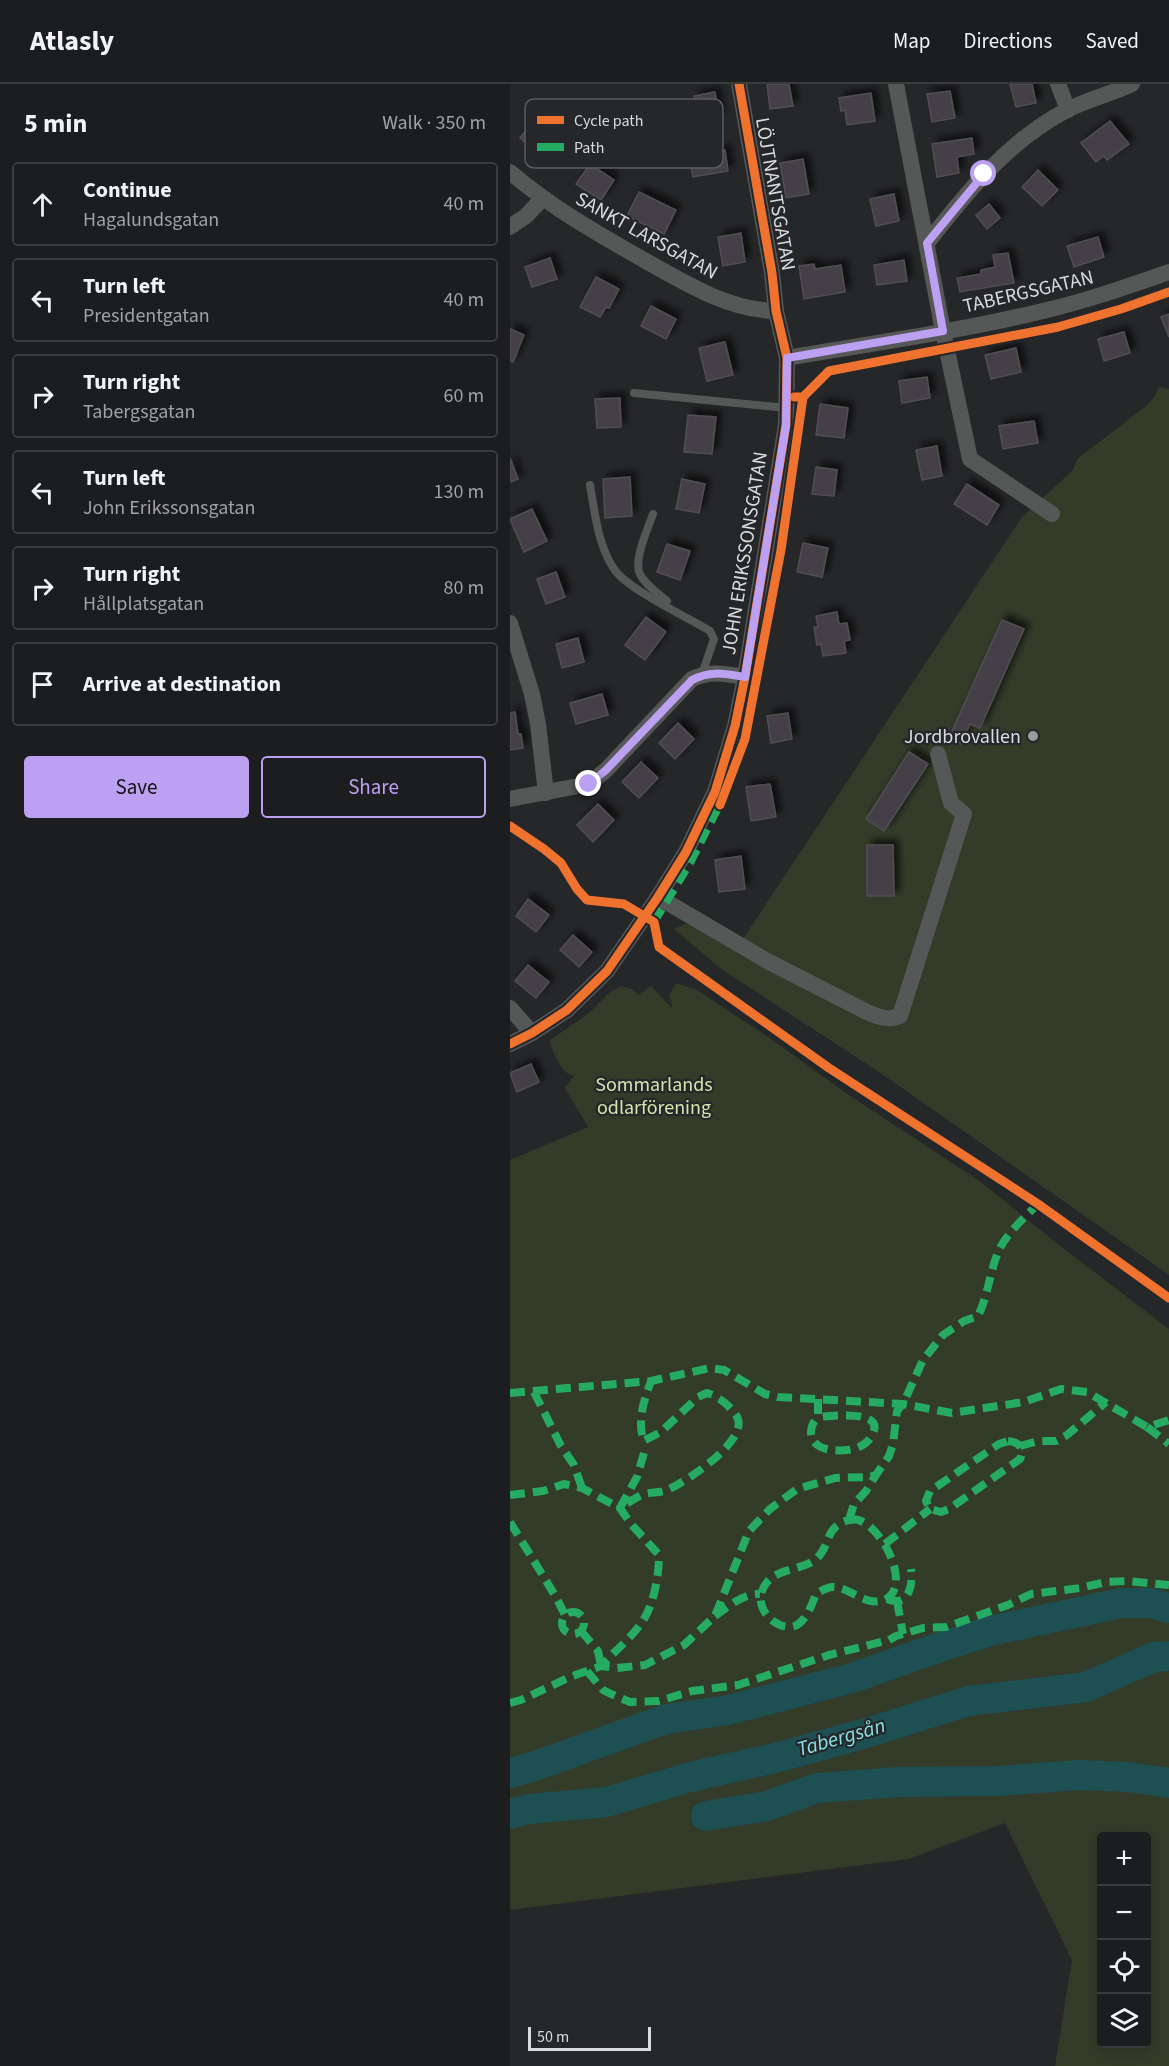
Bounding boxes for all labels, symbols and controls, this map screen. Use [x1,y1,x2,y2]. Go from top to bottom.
text: Atlasly [30,21,114,61]
text: Map [893,26,931,56]
text: Directions [964,26,1052,56]
text: Saved [1085,26,1139,56]
legend [525,99,723,168]
text: 5 min [24,105,87,142]
text: Walk · 350 m [382,109,486,137]
text: Cycle path [574,110,643,132]
street label: LÖJTNANTSGATAN [748,115,802,273]
text: Path [574,137,604,159]
route start [970,160,996,186]
text: Continue [83,174,172,206]
street label: SANKT LARSGATAN [570,185,723,287]
icon: ahead [26,188,59,221]
text: 40 m [444,190,484,218]
text: Hagalundsgatan [83,206,219,234]
street label: TABERGSGATAN [960,263,1096,321]
text: Turn left [83,270,165,302]
icon: left [26,284,59,317]
text: 40 m [444,286,484,314]
text: Presidentgatan [83,302,210,330]
text: Turn right [83,366,180,398]
icon: right [26,380,59,413]
text: 60 m [444,382,484,410]
text: Tabergsgatan [83,398,195,426]
street label: JOHN ERIKSSONSGATAN [715,450,775,657]
text: Turn left [83,462,165,494]
icon: left [26,476,59,509]
text: 130 m [434,478,484,506]
text: John Erikssonsgatan [83,494,255,522]
text: Turn right [83,558,180,590]
icon: right [26,572,59,605]
text: 80 m [444,574,484,602]
text: Hållplatsgatan [83,590,204,618]
icon: arrive [26,668,59,701]
text: Arrive at destination [83,668,281,700]
place label: Jordbrovallen [904,723,1021,751]
marker: Jordbrovallen [1026,729,1040,743]
button: Save [24,756,249,818]
button: Share [261,756,486,818]
route end [575,770,601,796]
park label: Sommarlands odlarförening [595,1071,713,1122]
water label: Tabergsån [793,1710,889,1764]
map controls [1097,1832,1151,2048]
button: + [1097,1832,1151,1886]
button: − [1097,1886,1151,1940]
button: locate [1097,1940,1151,1994]
button: layers [1097,1994,1151,2048]
scale bar [528,2024,651,2052]
text: 50 m [537,2026,569,2048]

